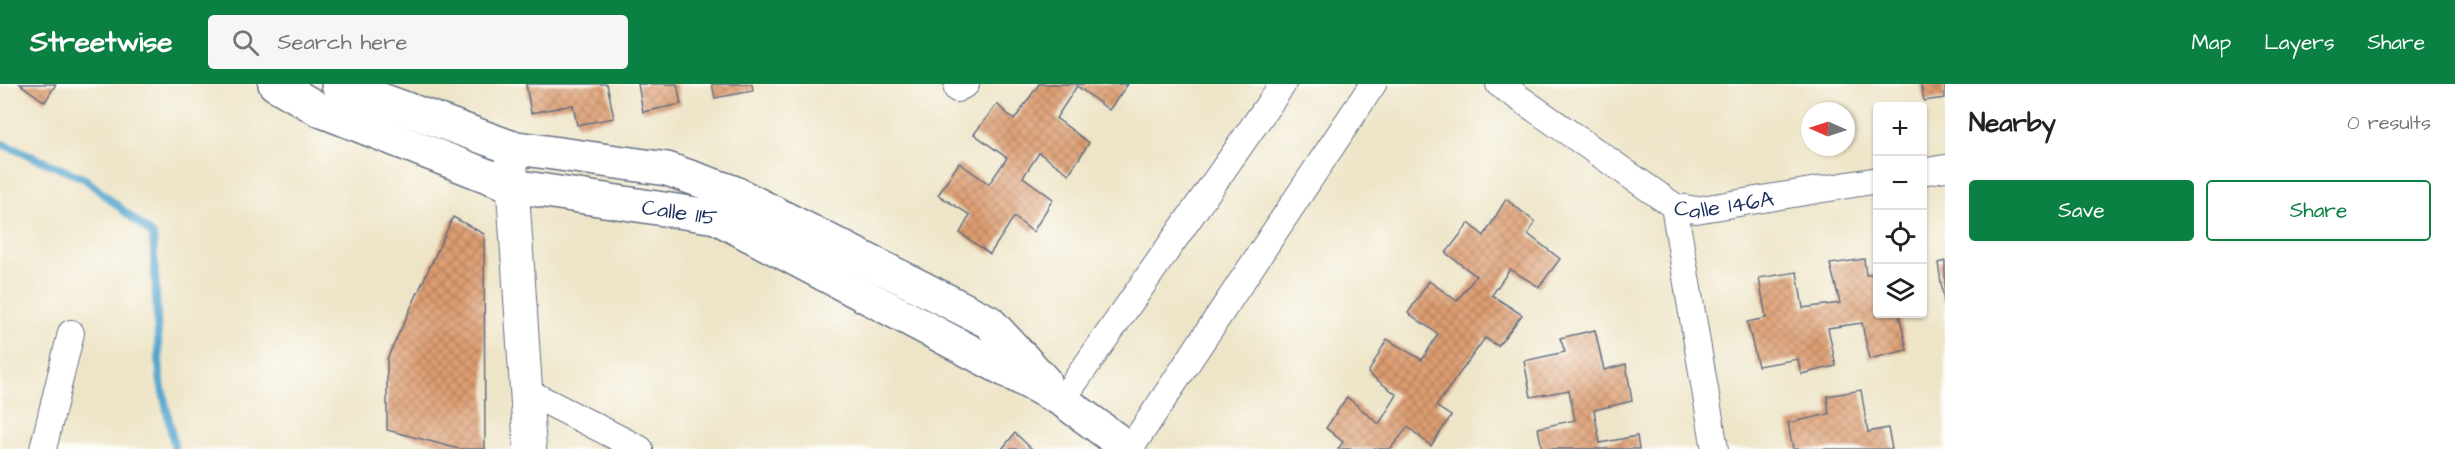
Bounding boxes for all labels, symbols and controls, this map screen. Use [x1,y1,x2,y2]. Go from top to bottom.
search box [208,15,628,69]
text: Streetwise [30,23,172,62]
icon: search [229,26,262,59]
text: Search here [277,27,407,58]
text: Map [2191,28,2231,57]
text: Layers [2264,28,2334,57]
text: Share [2367,28,2425,57]
north arrow [1801,102,1855,156]
map controls [1873,102,1927,318]
button: + [1873,102,1927,156]
text: Nearby [1969,105,2056,141]
text: 0 results [2347,109,2431,137]
button: − [1873,156,1927,210]
button: Save [1969,180,2194,241]
button: Share [2206,180,2431,241]
street label: Calle 146A [1672,183,1776,228]
street label: Calle 115 [640,192,720,234]
button: locate [1873,210,1927,264]
button: layers [1873,264,1927,318]

